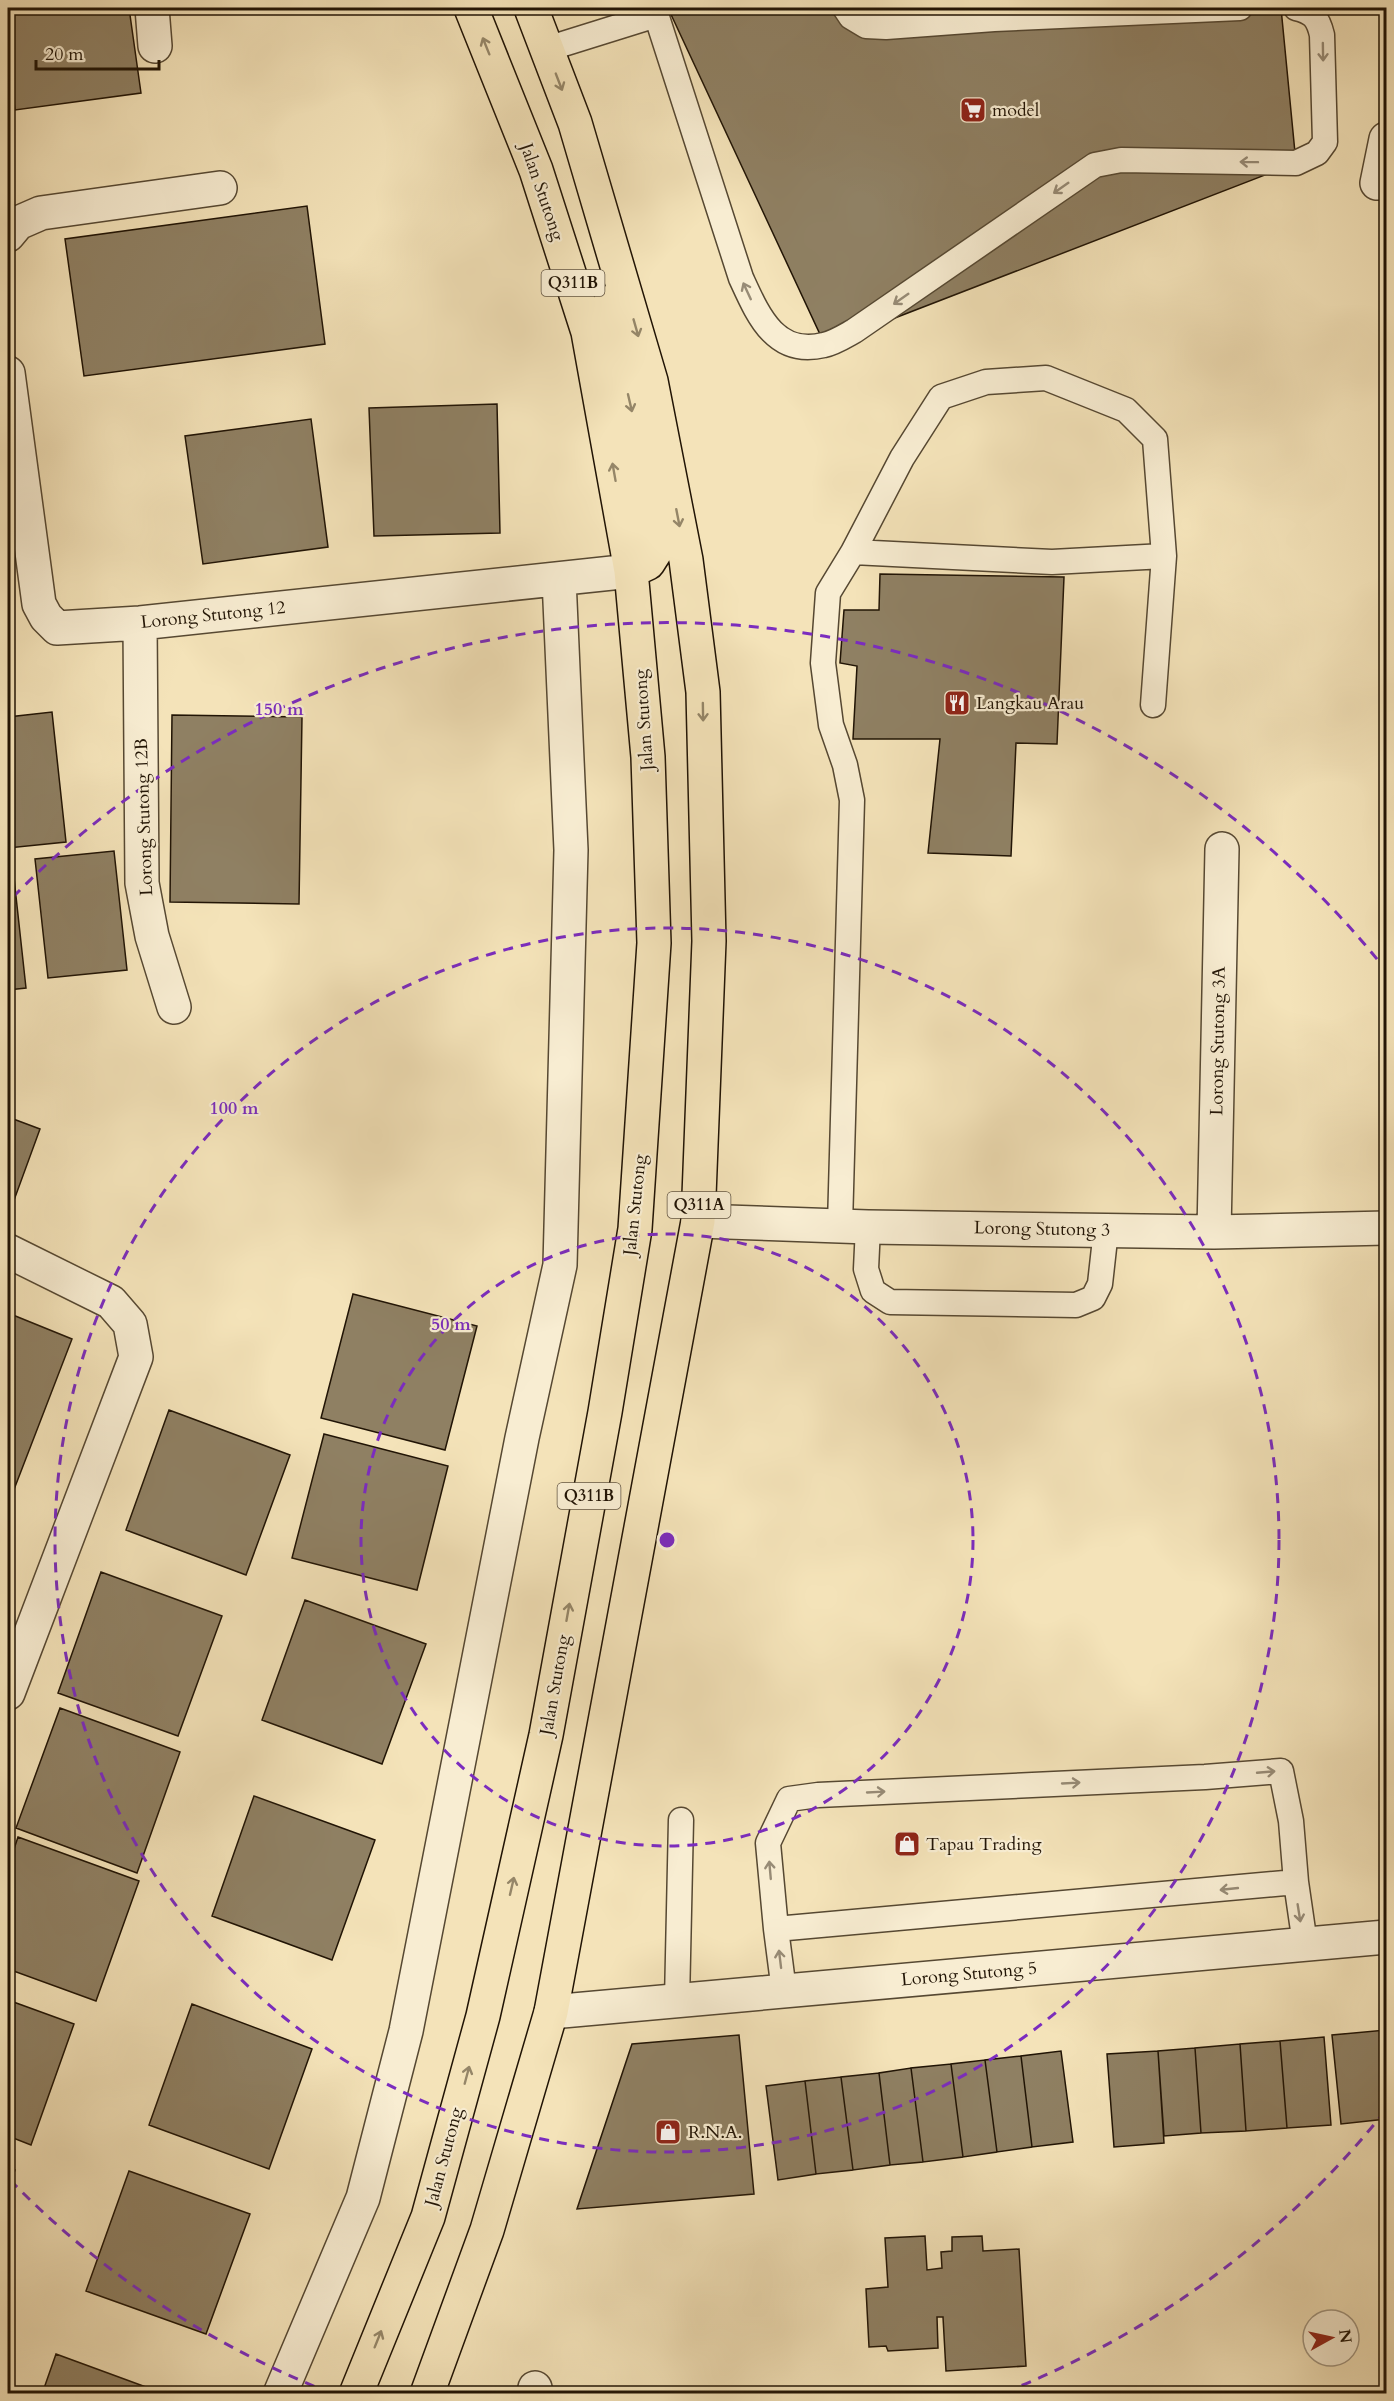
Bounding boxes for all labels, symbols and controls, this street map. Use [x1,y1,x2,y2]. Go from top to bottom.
scale bar [36,33,159,71]
one-way arrow [480,37,491,55]
one-way arrow [1317,41,1328,61]
text: 20 m [45,42,84,67]
one-way arrow [555,72,566,91]
supermarket icon: model [958,95,988,125]
place label: model [992,98,1040,123]
street label: Jalan Stutong [513,137,571,245]
one-way arrow [1239,157,1259,168]
one-way arrow [1054,182,1070,194]
road number: Q311B [542,270,604,296]
one-way arrow [741,282,752,301]
one-way arrow [893,293,909,305]
one-way arrow [631,318,642,337]
one-way arrow [625,393,637,412]
one-way arrow [608,463,619,483]
one-way arrow [673,508,684,528]
street label: Lorong Stutong 12 [139,595,287,635]
street label: Jalan Stutong [628,668,660,775]
restaurant icon: Langkau Arau [942,688,972,718]
place label: Langkau Arau [976,691,1084,716]
text: 150 m [254,697,304,722]
one-way arrow [698,701,709,721]
street label: Lorong Stutong 12B [129,738,159,896]
street label: Lorong Stutong 3A [1204,966,1232,1116]
text: 100 m [209,1096,259,1121]
street label: Jalan Stutong [617,1152,653,1260]
road number: Q311A [668,1192,730,1218]
street label: Lorong Stutong 3 [974,1215,1110,1243]
text: 50 m [431,1312,471,1337]
road number: Q311B [558,1483,620,1509]
centre of rings [657,1530,677,1550]
one-way arrow [563,1603,574,1623]
street label: Jalan Stutong [533,1632,576,1740]
one-way arrow [1255,1766,1275,1777]
one-way arrow [1060,1778,1080,1789]
one-way arrow [866,1787,886,1798]
shop icon: Tapau Trading [892,1829,922,1859]
place label: Tapau Trading [926,1832,1042,1857]
one-way arrow [764,1861,775,1881]
one-way arrow [507,1876,519,1895]
one-way arrow [1219,1884,1239,1895]
one-way arrow [1294,1903,1305,1922]
one-way arrow [775,1950,786,1970]
street label: Lorong Stutong 5 [900,1956,1038,1992]
one-way arrow [461,2066,473,2085]
street label: Jalan Stutong [418,2104,469,2212]
shop icon: R.N.A. [653,2117,683,2147]
place label: R.N.A. [688,2120,742,2145]
north arrow [1301,2308,1361,2368]
text: N [1333,2328,1357,2345]
one-way arrow [373,2330,384,2349]

